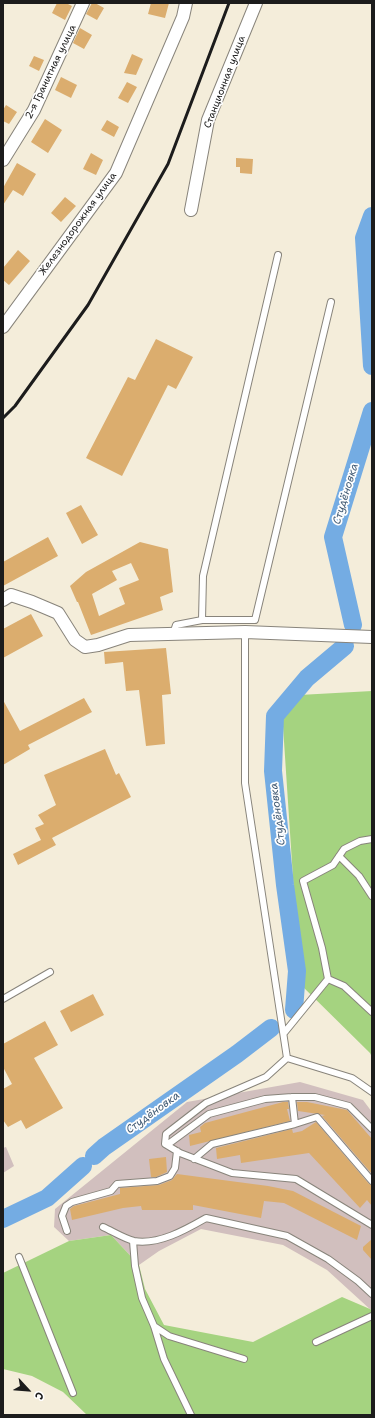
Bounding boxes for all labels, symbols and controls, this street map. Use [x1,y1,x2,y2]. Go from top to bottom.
street label: 2-я Гранитная улица [23,23,79,121]
street label: Станционная улица [202,34,248,130]
street label: Железнодорожная улица [37,170,119,278]
water label: Студёновка [330,462,362,526]
water label: Студёновка [268,782,288,846]
water label: Студёновка [124,1089,182,1137]
north arrow [8,1370,48,1410]
text: С [31,1389,47,1402]

